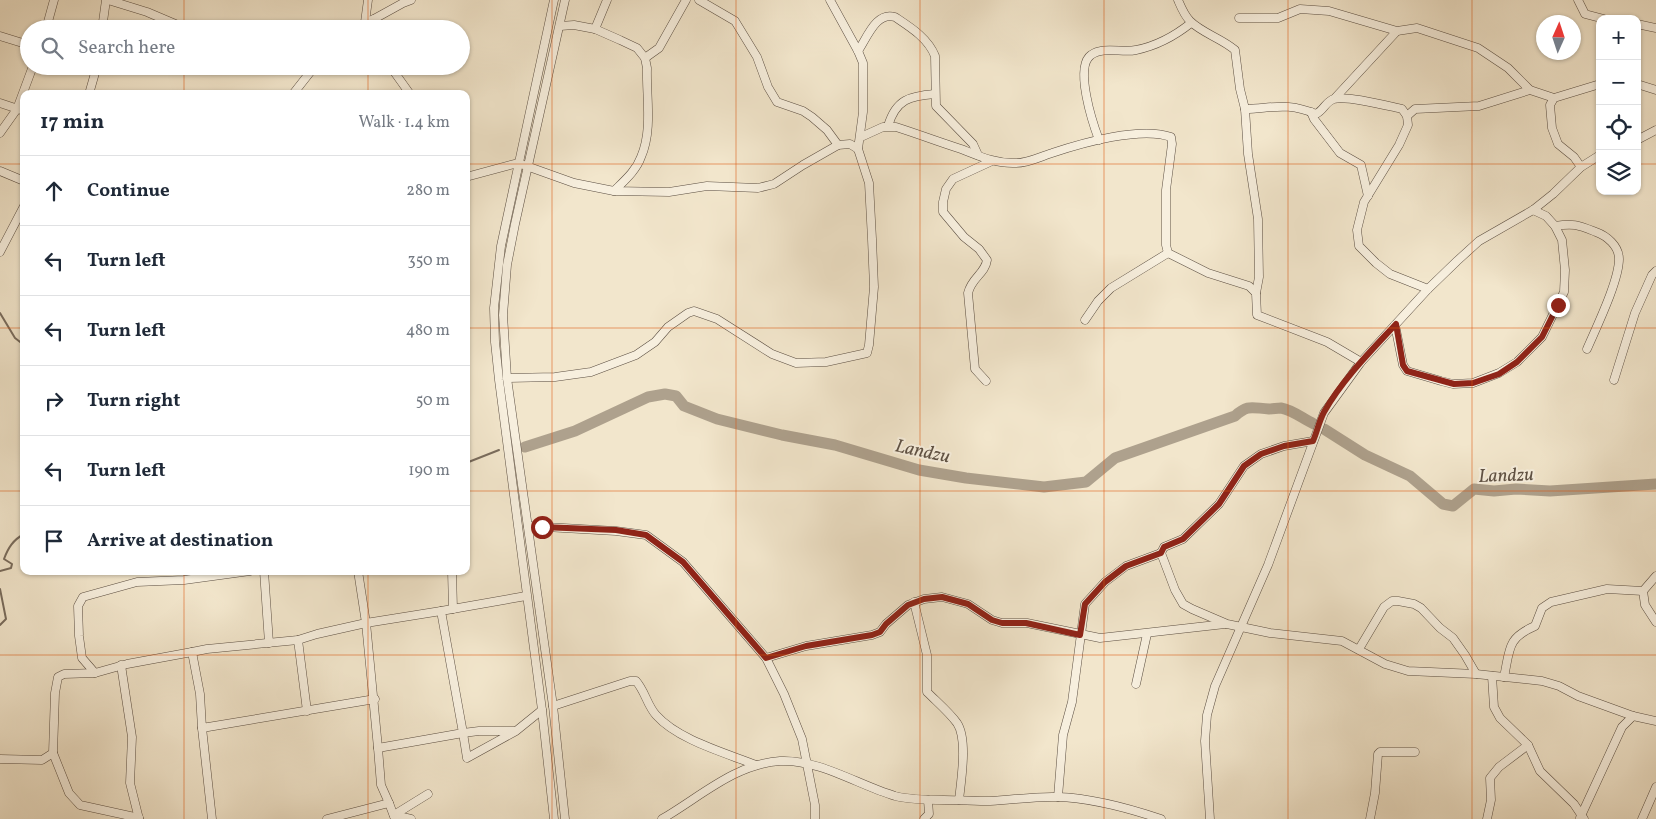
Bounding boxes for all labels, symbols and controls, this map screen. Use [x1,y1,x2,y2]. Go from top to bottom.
north arrow [1536,15,1581,60]
map controls [1596,15,1641,195]
button: + [1596,15,1641,60]
search box [20,20,470,75]
icon: search [38,34,66,62]
text: Search here [78,35,175,61]
button: − [1596,60,1641,105]
button: locate [1596,105,1641,150]
text: 17 min [40,108,104,137]
text: Walk · 1.4 km [358,112,450,134]
button: layers [1596,150,1641,195]
icon: ahead [40,177,68,205]
text: Continue [87,178,170,204]
text: 280 m [406,180,450,202]
icon: left [40,247,68,275]
text: Turn left [87,248,166,274]
text: 350 m [407,250,450,272]
route end [1547,294,1570,317]
icon: left [40,317,68,345]
text: Turn left [87,318,166,344]
text: 480 m [406,320,450,342]
icon: right [40,387,68,415]
text: Turn right [87,388,180,414]
text: 50 m [416,390,450,412]
water label: Landzu [893,433,953,471]
icon: left [40,457,68,485]
text: Turn left [87,458,166,484]
text: 190 m [408,460,450,482]
water label: Landzu [1478,462,1535,490]
route start [531,516,554,539]
icon: arrive [40,527,68,555]
text: Arrive at destination [87,528,273,554]

